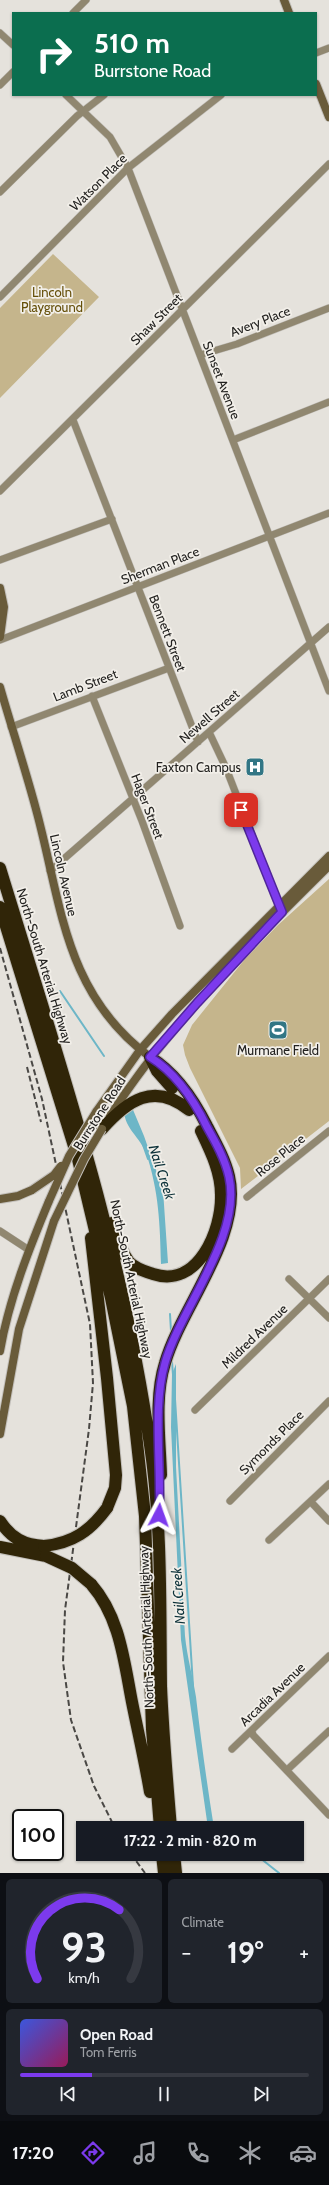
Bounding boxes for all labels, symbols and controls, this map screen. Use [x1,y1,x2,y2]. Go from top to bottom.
text: 510 m [94,26,170,60]
icon: right [28,28,80,80]
text: Burrstone Road [94,60,211,82]
street label: Watson Place [66,150,130,214]
park label: Lincoln Playground [21,284,83,315]
street label: Shaw Street [127,289,186,348]
street label: Avery Place [228,302,293,340]
street label: Sunset Avenue [200,339,244,422]
street label: Sherman Place [119,543,202,587]
street label: Bennett Street [146,592,190,674]
street label: Lamb Street [51,665,120,705]
street label: Newell Street [176,685,243,746]
hospital icon: Faxton Campus [244,756,266,778]
place label: Faxton Campus [156,759,242,775]
street label: Hager Street [128,771,168,842]
pin [224,793,258,827]
icon: arrive [230,799,252,821]
street label: Lincoln Avenue [47,832,81,918]
street label: North-South Arterial Highway [14,886,76,1046]
sports icon: Murmane Field [267,1019,289,1041]
place label: Murmane Field [237,1042,319,1058]
street label: Burrstone Road [69,1073,129,1153]
street label: Rose Place [252,1130,308,1180]
water label: Nail Creek [145,1142,180,1203]
street label: North-South Arterial Highway [107,1198,157,1360]
street label: Mildred Avenue [218,1300,291,1371]
street label: Symonds Place [235,1406,307,1478]
position arrow [138,1494,180,1536]
street label: North-South Arterial Highway [135,1545,157,1708]
water label: Nail Creek [167,1566,189,1625]
street label: Arcadia Avenue [236,1659,308,1729]
speed limit sign: 100 [12,1809,64,1861]
text: 17:22 · 2 min · 820 m [123,1832,257,1850]
text: Climate [182,1914,224,1930]
text: 93 [61,1922,107,1972]
text: 19° [227,1934,264,1971]
text: − [182,1939,191,1966]
text: + [299,1939,309,1966]
text: km/h [68,1969,99,1987]
text: Open Road [80,2026,153,2044]
text: Tom Ferris [80,2044,137,2060]
icon: previous [57,2083,79,2105]
icon: pause [153,2083,175,2105]
icon: next [250,2083,272,2105]
icon: directions [79,2139,107,2167]
icon: music [131,2139,159,2167]
icon: phone [184,2139,212,2167]
icon: climate [236,2139,264,2167]
icon: car [289,2139,317,2167]
text: 17:20 [12,2142,54,2164]

